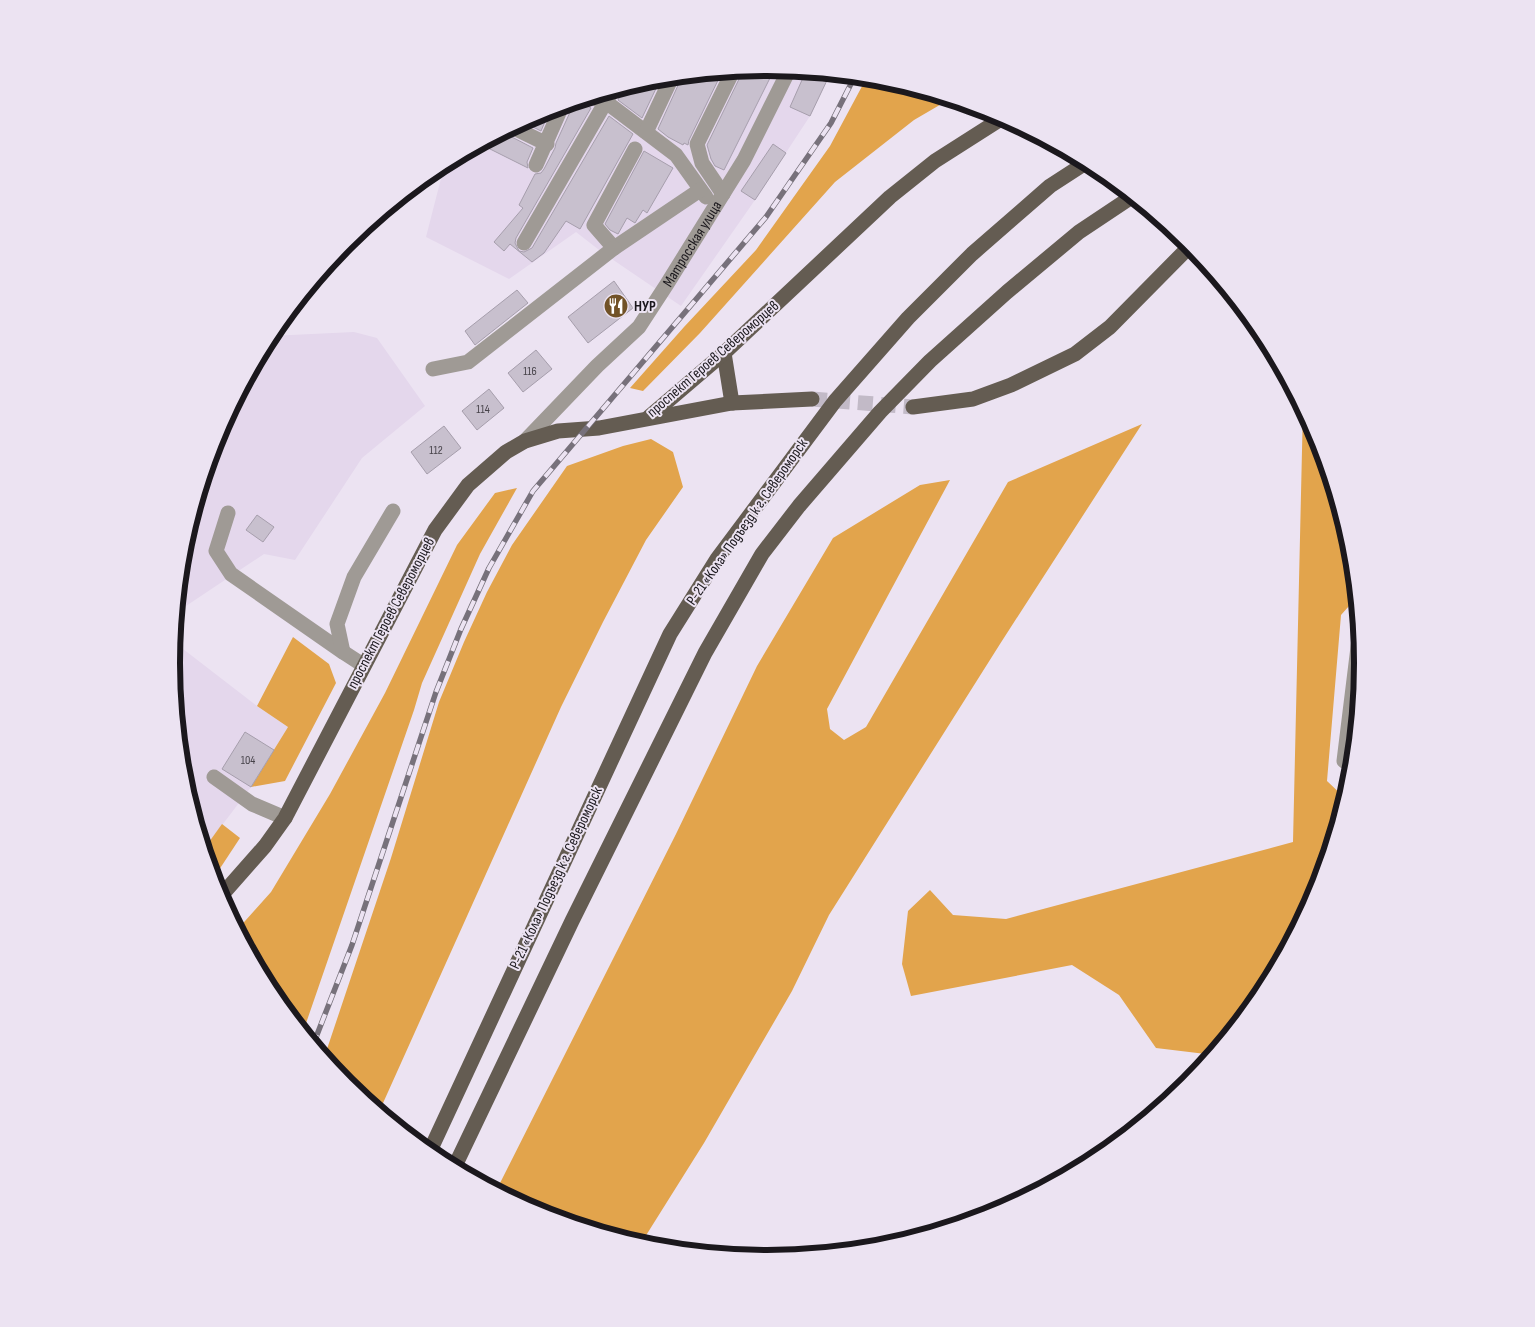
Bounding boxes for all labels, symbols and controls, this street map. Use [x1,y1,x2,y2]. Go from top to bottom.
street label: Матросская улица [658,197,726,290]
restaurant icon: НУР [603,293,629,319]
place label: НУР [634,297,656,316]
street label: проспект Героев Североморцев [643,297,783,421]
house number: 116 [523,364,537,379]
house number: 114 [476,402,490,417]
street label: Р-21 «Кола» Подъезд к г. Североморск [682,435,812,609]
house number: 112 [429,443,443,458]
street label: проспект Героев Североморцев [343,534,439,692]
house number: 104 [241,753,255,768]
street label: Р-21 «Кола» Подъезд к г. Североморск [505,784,607,972]

